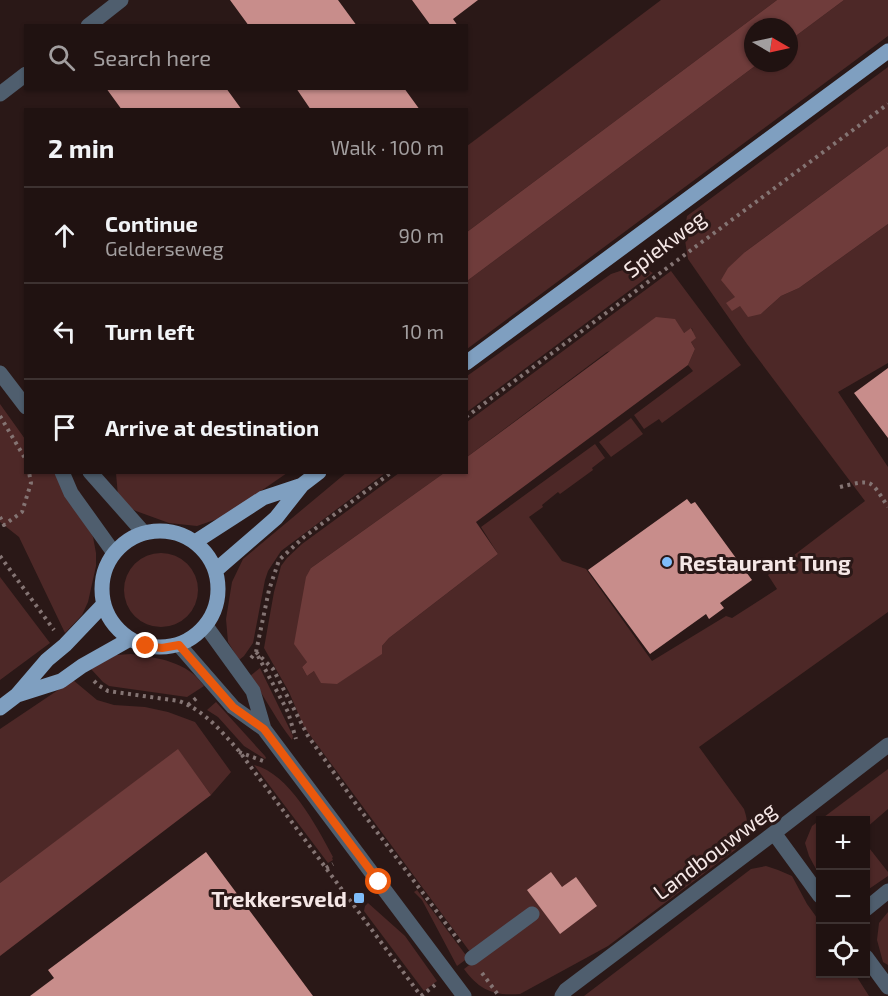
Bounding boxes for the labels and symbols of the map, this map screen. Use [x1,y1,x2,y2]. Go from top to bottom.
north arrow [744,18,798,72]
street label: Spiekweg [618,204,710,282]
place label: Restaurant Tung [679,549,851,575]
marker: Restaurant Tung [660,555,674,569]
route end [132,632,158,658]
street label: Landbouwweg [648,795,780,905]
route start [365,868,391,894]
place label: Trekkersveld [211,885,347,911]
marker: Trekkersveld [352,891,366,905]

